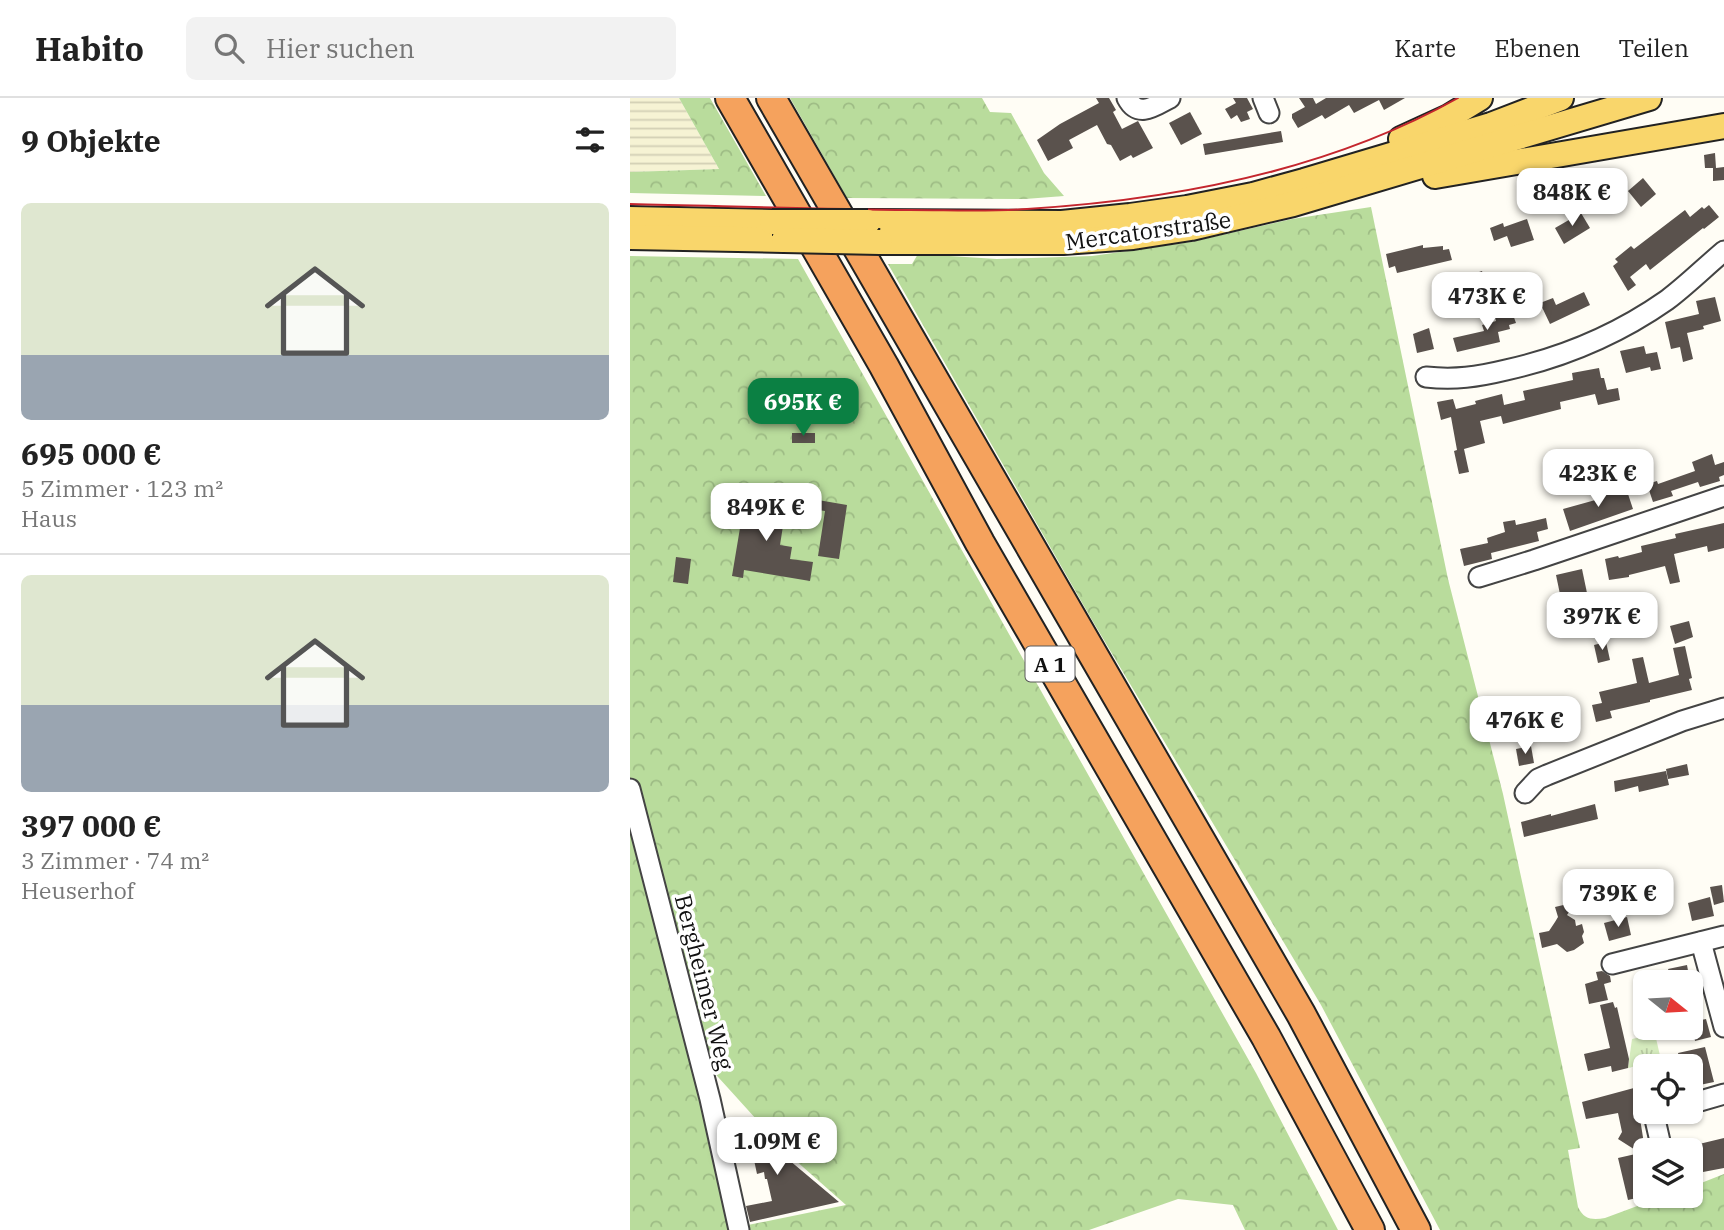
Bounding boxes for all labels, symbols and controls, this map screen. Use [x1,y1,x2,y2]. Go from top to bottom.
search box [186,17,676,80]
text: Habito [35,27,144,70]
icon: search [210,29,248,67]
text: Hier suchen [266,31,415,65]
text: Karte [1394,32,1456,64]
text: Ebenen [1494,32,1581,64]
text: Teilen [1619,32,1689,64]
text: 9 Objekte [21,121,161,160]
icon: filters [571,121,609,159]
pin: 848K € [1515,169,1629,228]
text: 848K € [1533,176,1611,206]
street label: Mercatorstraße [1063,204,1233,256]
icon: home [252,248,378,374]
pin: 473K € [1430,272,1544,332]
text: 473K € [1448,280,1526,310]
pin: 695K € [746,378,860,438]
text: 695K € [764,386,842,416]
text: 695 000 € [21,434,162,473]
pin: 423K € [1541,450,1655,509]
text: 423K € [1559,457,1637,487]
text: 5 Zimmer · 123 m² [21,473,223,503]
pin: 849K € [709,484,823,543]
text: 849K € [727,491,805,521]
text: Haus [21,503,77,533]
pin: 397K € [1545,592,1659,652]
text: 397K € [1563,600,1641,630]
icon: home [252,620,378,746]
road number: A 1 [1026,646,1074,682]
pin: 476K € [1468,696,1582,756]
text: 476K € [1486,704,1564,734]
text: 397 000 € [21,806,162,845]
text: 3 Zimmer · 74 m² [21,845,209,875]
pin: 739K € [1561,870,1675,929]
text: Heuserhof [21,875,134,905]
text: 739K € [1579,877,1657,907]
street label: Bergheimer Weg [669,891,741,1074]
north arrow [1633,970,1703,1040]
map controls [1633,970,1703,1208]
button: locate [1633,1054,1703,1124]
pin: 1.09M € [712,1118,842,1177]
text: 1.09M € [733,1125,821,1155]
button: layers [1633,1138,1703,1208]

